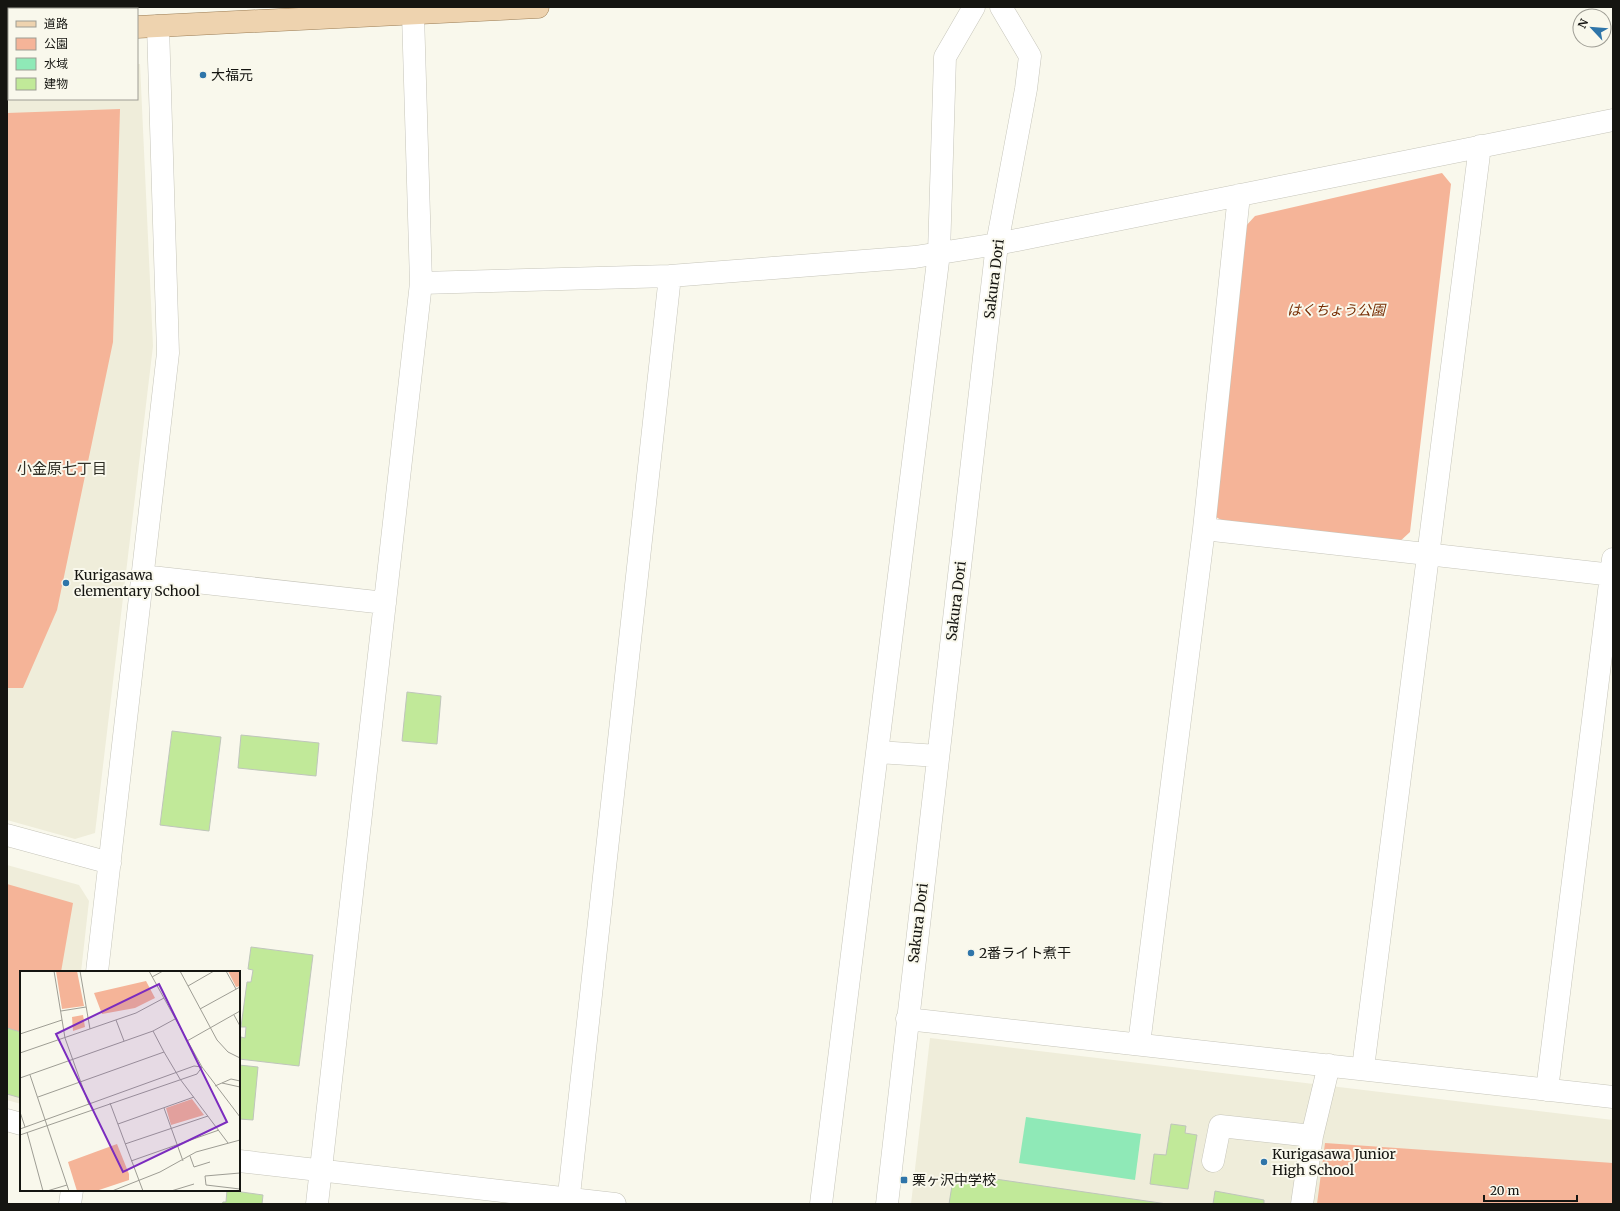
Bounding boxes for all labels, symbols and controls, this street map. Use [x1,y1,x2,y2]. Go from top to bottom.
legend [8,8,138,100]
north arrow [1572,8,1612,48]
text: 道路 [44,16,68,31]
text: N [1575,16,1591,31]
text: 公園 [44,36,68,51]
text: 水域 [44,56,68,71]
place label: 大福元 [211,66,253,84]
marker: 大福元 [198,70,208,80]
text: 建物 [44,76,68,91]
street label: Sakura Dori [980,238,1008,320]
park label: はくちょう公園 [1287,301,1387,319]
district label: 小金原七丁目 [17,459,107,478]
street label: Sakura Dori [942,560,970,642]
place label: Kurigasawa elementary School [74,566,200,600]
marker: Kurigasawa elementary School [61,578,71,588]
street label: Sakura Dori [904,882,932,964]
place label: 2番ライト煮干 [979,944,1071,962]
marker: 2番ライト煮干 [966,948,976,958]
inset map [20,971,240,1191]
place label: Kurigasawa Junior High School [1272,1145,1396,1179]
marker: Kurigasawa Junior High School [1259,1157,1269,1167]
place label: 栗ヶ沢中学校 [912,1171,996,1189]
marker: 栗ヶ沢中学校 [899,1175,909,1185]
scale bar [1484,1177,1577,1203]
text: 20 m [1490,1183,1519,1198]

